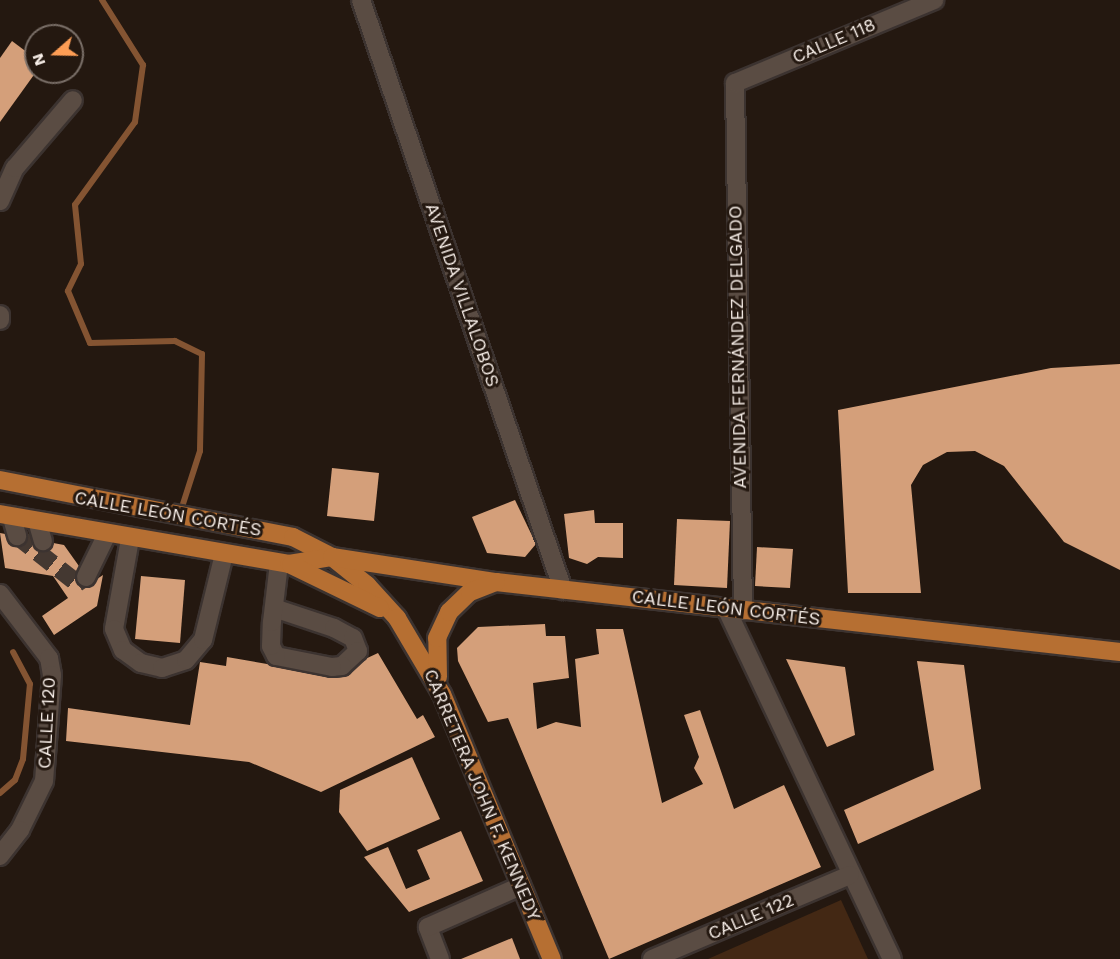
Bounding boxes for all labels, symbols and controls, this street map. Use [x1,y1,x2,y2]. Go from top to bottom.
street label: CALLE 118 [789,14,879,68]
north arrow [24,24,84,84]
text: N [28,51,49,68]
street label: AVENIDA VILLALOBOS [420,200,504,390]
street label: AVENIDA FERNÁNDEZ DELGADO [725,205,751,489]
street label: CALLE LEÓN CORTÉS [73,487,263,541]
street label: CALLE LEÓN CORTÉS [631,586,821,630]
street label: CARRETERA JOHN F. KENNEDY [419,666,545,924]
street label: CALLE 120 [34,676,60,770]
street label: CALLE 122 [705,889,797,945]

